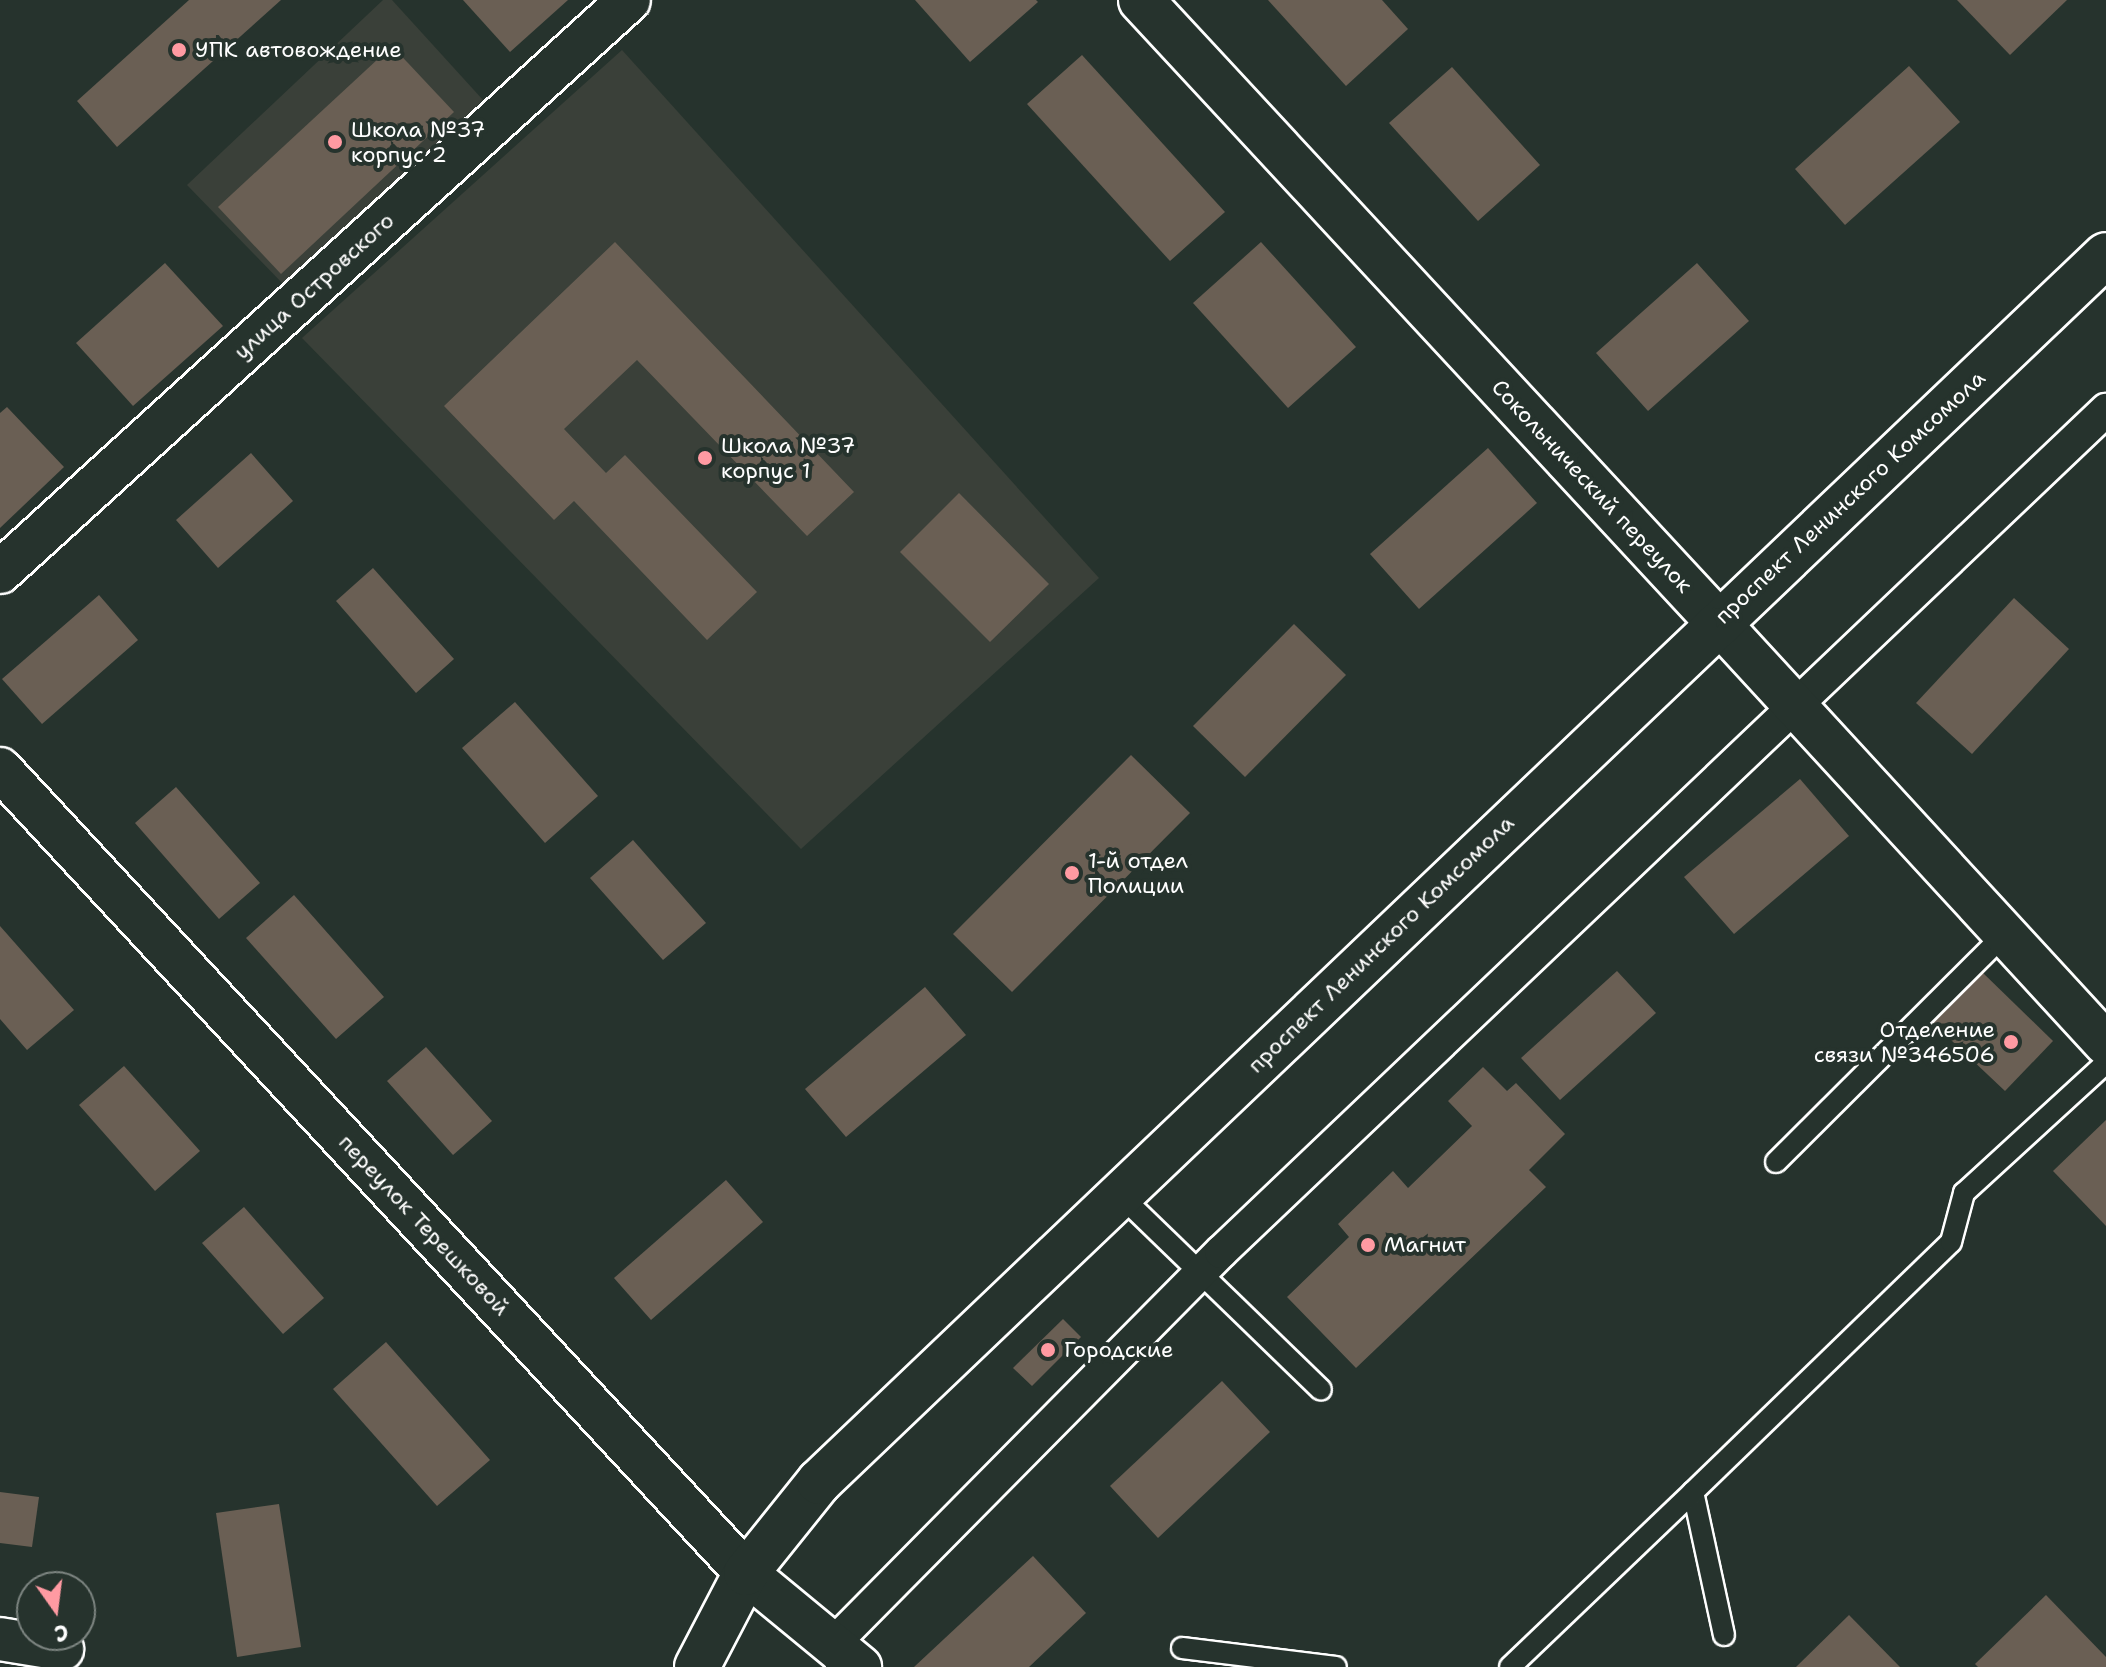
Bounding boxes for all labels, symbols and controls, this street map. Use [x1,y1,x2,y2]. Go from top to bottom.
place label: УПК автовождение [195,37,402,63]
marker: УПК автовождение [170,41,188,59]
place label: Школа №37 корпус 2 [351,116,485,168]
marker: Школа №37 корпус 2 [326,133,344,151]
street label: улица Островского [229,207,399,365]
street label: проспект Ленинского Комсомола [1710,365,1990,629]
street label: Сокольнический переулок [1486,374,1698,598]
place label: Школа №37 корпус 1 [721,432,855,484]
marker: Школа №37 корпус 1 [696,449,714,467]
street label: проспект Ленинского Комсомола [1243,810,1519,1078]
place label: 1-й отдел Полиции [1088,847,1188,898]
marker: 1-й отдел Полиции [1063,864,1081,882]
place label: Отделение связи №346506 [1814,1016,1995,1068]
marker: Отделение связи №346506 [2002,1033,2020,1051]
street label: переулок Терешковой [333,1129,515,1321]
place label: Магнит [1384,1232,1466,1258]
marker: Магнит [1359,1236,1377,1254]
place label: Городские [1064,1337,1173,1363]
marker: Городские [1039,1341,1057,1359]
north arrow [16,1571,96,1651]
text: С [51,1617,72,1649]

